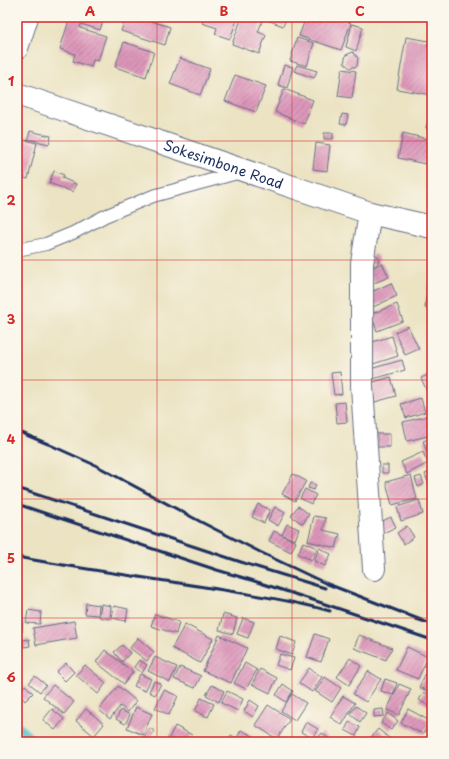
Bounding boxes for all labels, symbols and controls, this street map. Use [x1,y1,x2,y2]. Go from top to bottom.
text: A [85,1,95,20]
text: B [220,1,229,20]
text: C [355,1,365,20]
text: 1 [8,71,14,90]
street label: Sokesimbone Road [161,134,286,194]
text: 2 [6,190,16,209]
text: 3 [7,309,16,328]
text: 4 [7,429,16,448]
text: 5 [7,548,15,567]
text: 6 [6,667,16,686]

